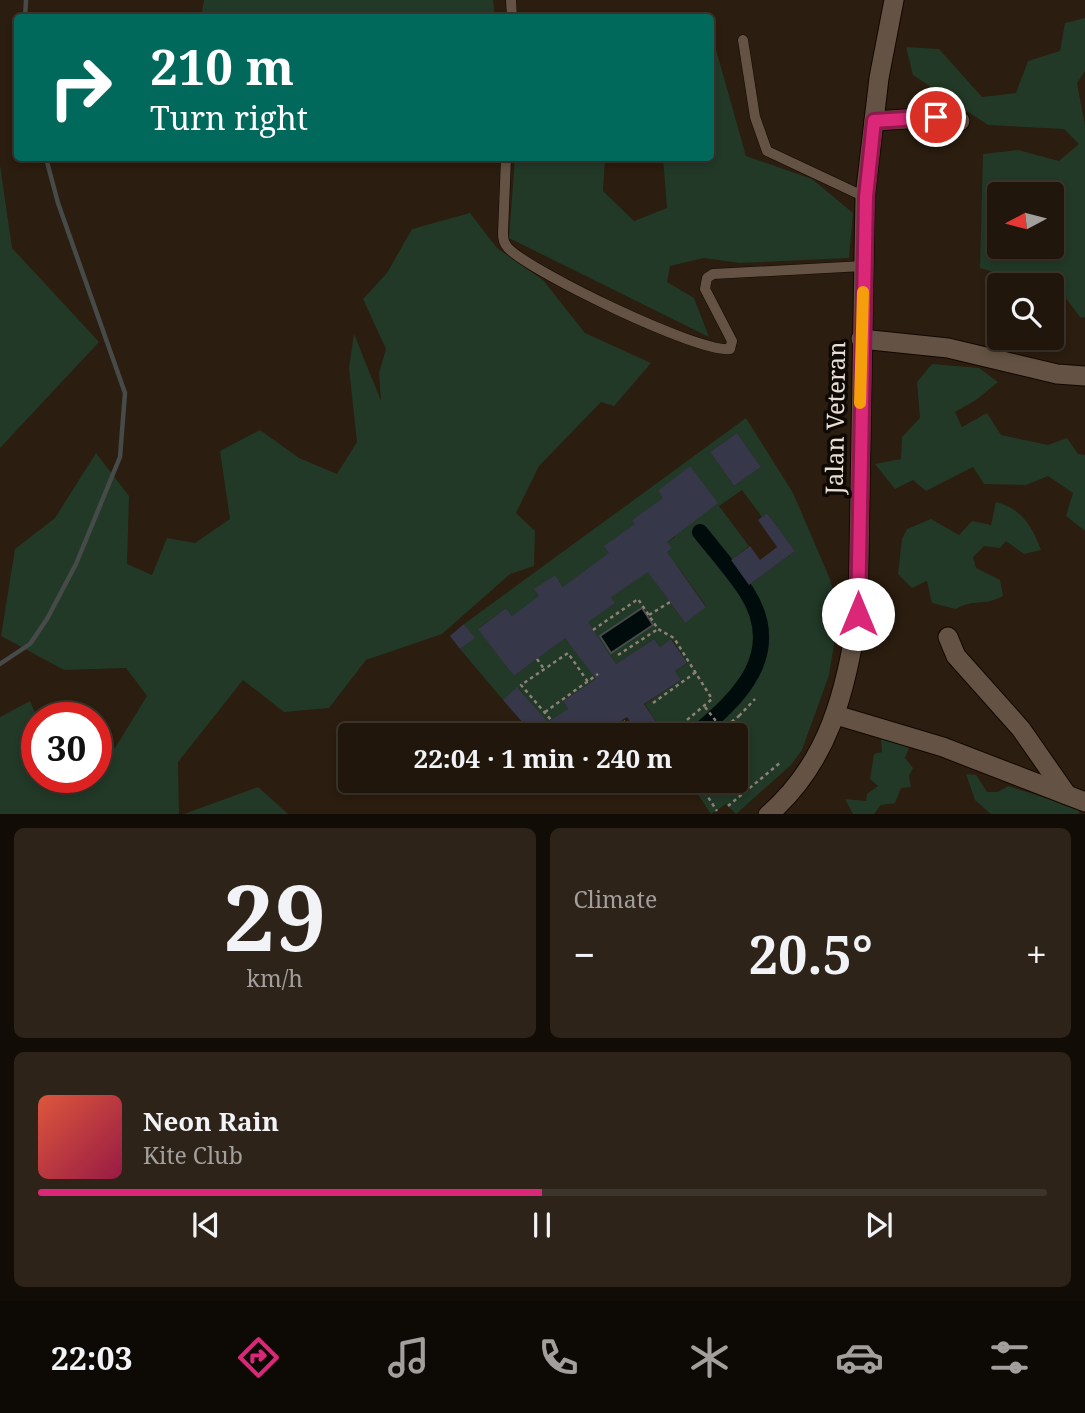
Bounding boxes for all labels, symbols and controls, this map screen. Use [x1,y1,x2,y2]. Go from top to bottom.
text: 210 m [150,33,294,99]
icon: right [35,42,126,133]
pin [906,87,966,147]
text: Turn right [150,96,308,139]
icon: arrive [917,98,955,136]
north arrow [987,182,1064,259]
map controls [987,182,1064,350]
button: search [987,273,1064,350]
street label: Jalan Veteran [817,341,852,496]
position arrow [821,577,895,651]
speed limit sign: 30 [21,702,112,793]
text: 22:04 · 1 min · 240 m [413,740,673,776]
text: 29 [223,854,326,978]
text: Climate [574,883,657,915]
text: 20.5° [749,918,873,989]
text: − [574,928,596,980]
text: + [1026,928,1047,980]
text: km/h [247,962,303,994]
text: Neon Rain [143,1103,279,1139]
text: Kite Club [143,1139,243,1171]
icon: previous [187,1206,225,1244]
icon: pause [523,1206,561,1244]
icon: next [860,1206,898,1244]
icon: directions [234,1333,283,1382]
icon: music [384,1333,433,1382]
icon: phone [534,1333,583,1382]
icon: climate [685,1333,734,1382]
icon: car [835,1333,884,1382]
icon: filters [985,1333,1034,1382]
text: 22:03 [51,1336,133,1379]

